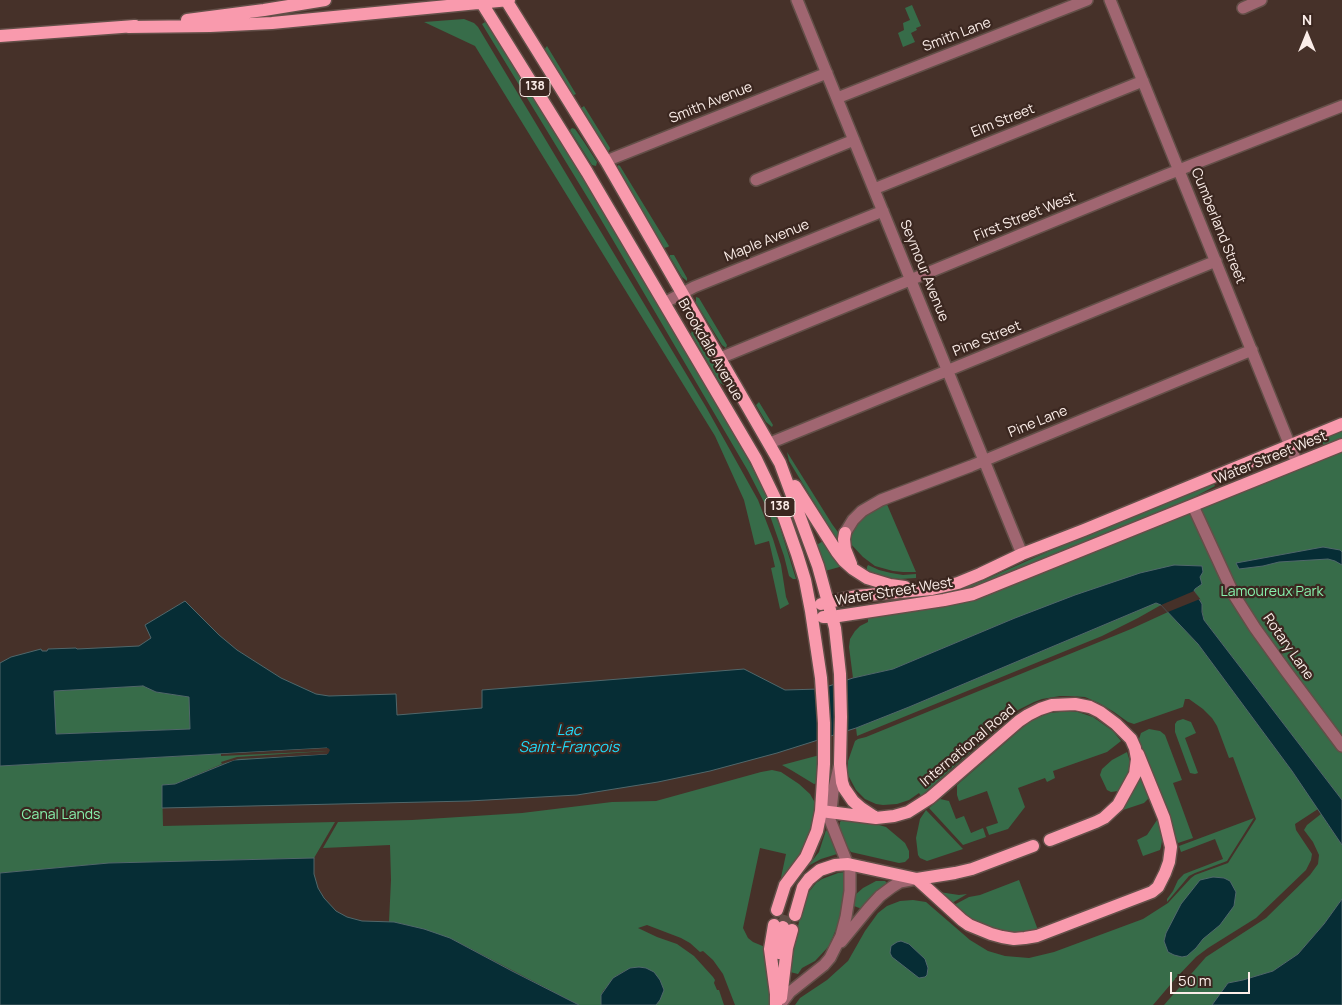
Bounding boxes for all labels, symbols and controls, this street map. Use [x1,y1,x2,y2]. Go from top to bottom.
north arrow [1282,10,1332,60]
text: N [1302,10,1312,29]
street label: Smith Lane [920,14,994,56]
road number: 138 [520,77,550,96]
street label: Smith Avenue [667,79,755,127]
street label: Elm Street [969,101,1037,141]
street label: Cumberland Street [1187,166,1249,286]
street label: First Street West [972,189,1078,245]
street label: Maple Avenue [722,216,812,266]
street label: Seymour Avenue [896,218,952,324]
street label: Brookdale Avenue [674,296,746,404]
street label: Pine Street [950,318,1024,360]
street label: Pine Lane [1006,403,1070,441]
street label: Water Street West [1213,428,1329,488]
road number: 138 [765,498,795,516]
street label: Water Street West [834,574,954,610]
park label: Lamoureux Park [1221,584,1323,600]
street label: Rotary Lane [1259,611,1317,683]
street label: International Road [917,701,1019,791]
water label: Lac Saint-François [519,722,619,757]
park label: Canal Lands [22,807,100,823]
scale bar [1172,962,1252,994]
text: 50 m [1178,970,1212,991]

